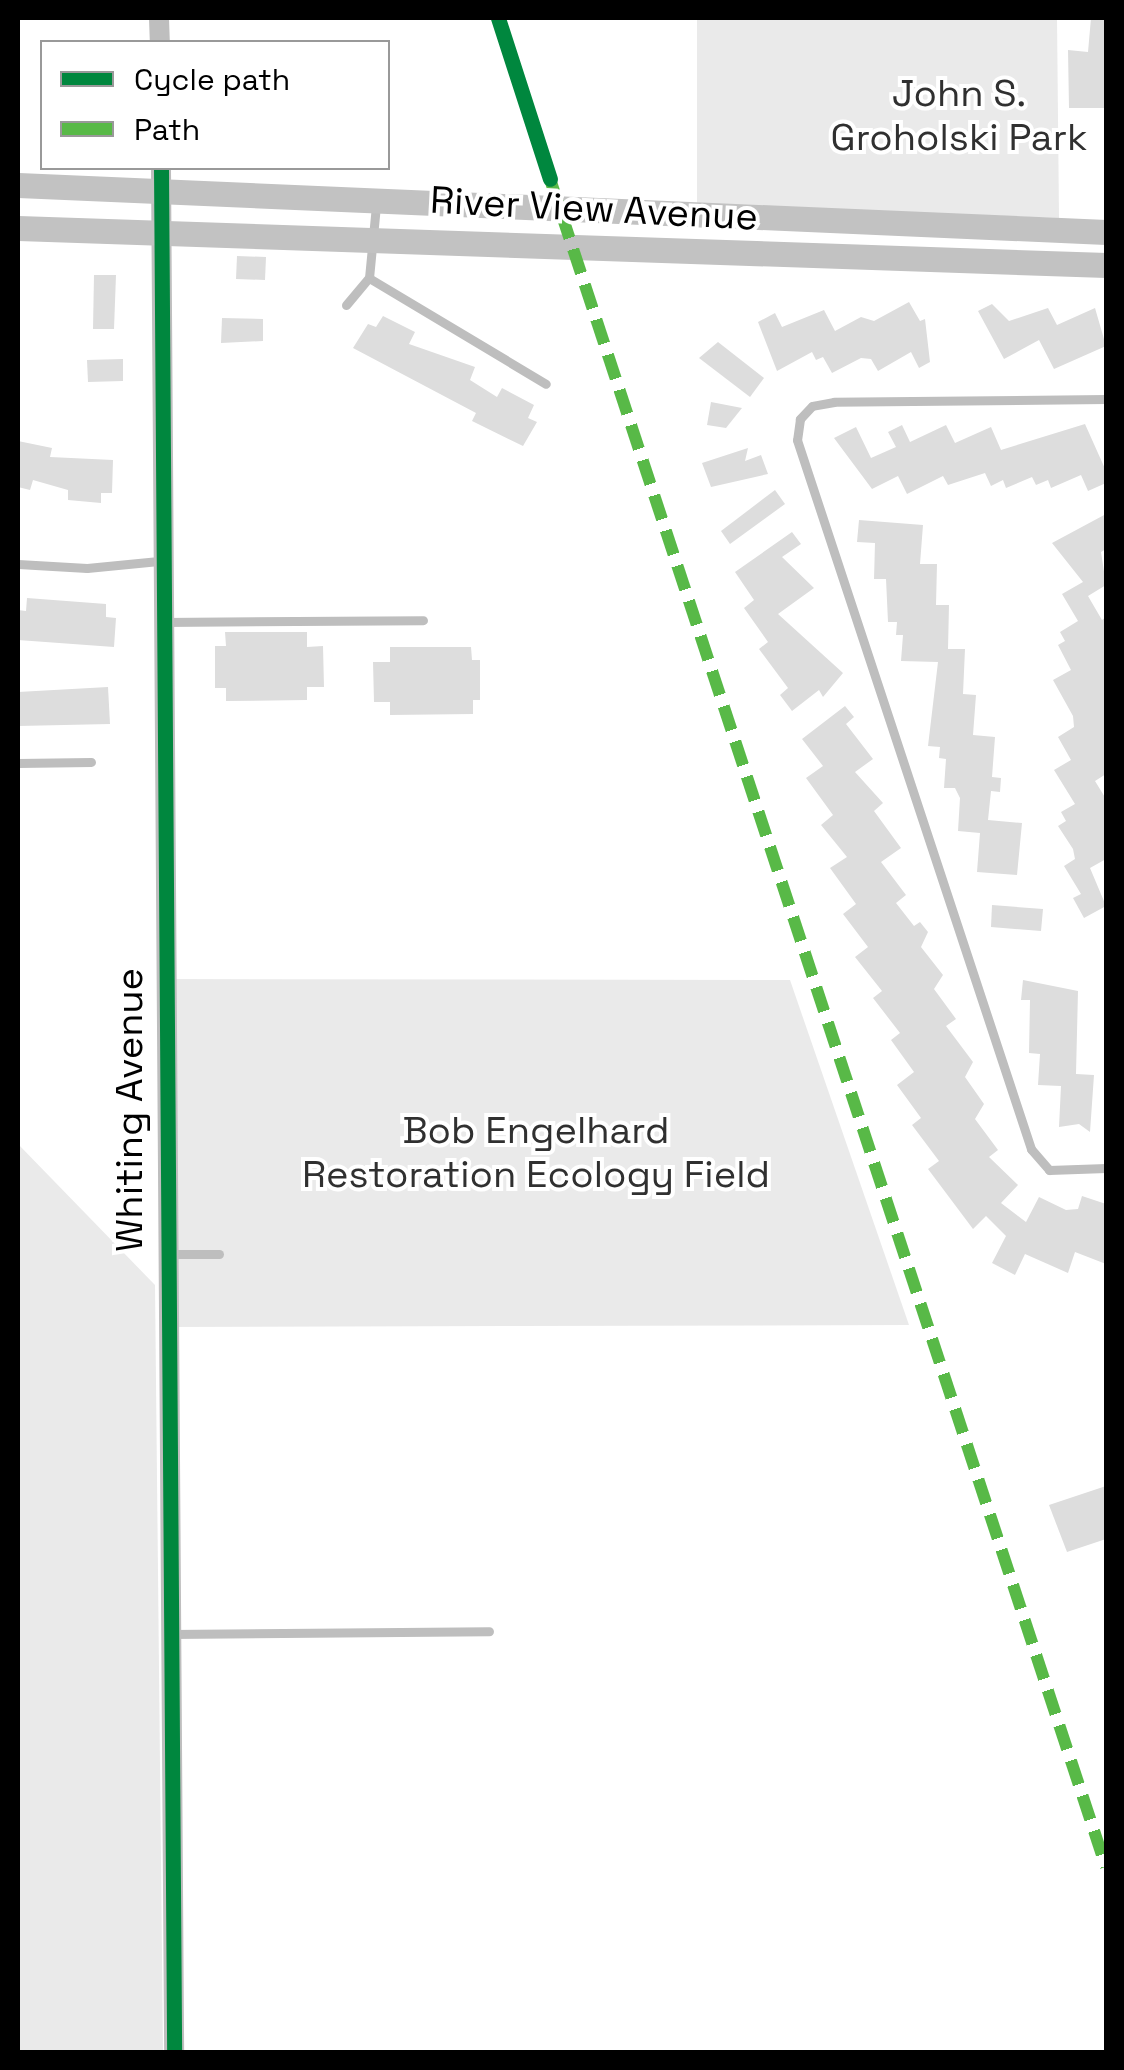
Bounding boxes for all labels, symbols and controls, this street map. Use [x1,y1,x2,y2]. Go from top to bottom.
legend [40,40,390,170]
text: Cycle path [134,60,290,99]
park label: John S. Groholski Park [831,71,1087,160]
text: Path [134,110,200,149]
street label: River View Avenue [429,178,759,240]
street label: Whiting Avenue [107,968,153,1252]
park label: Bob Engelhard Restoration Ecology Field [302,1108,770,1198]

